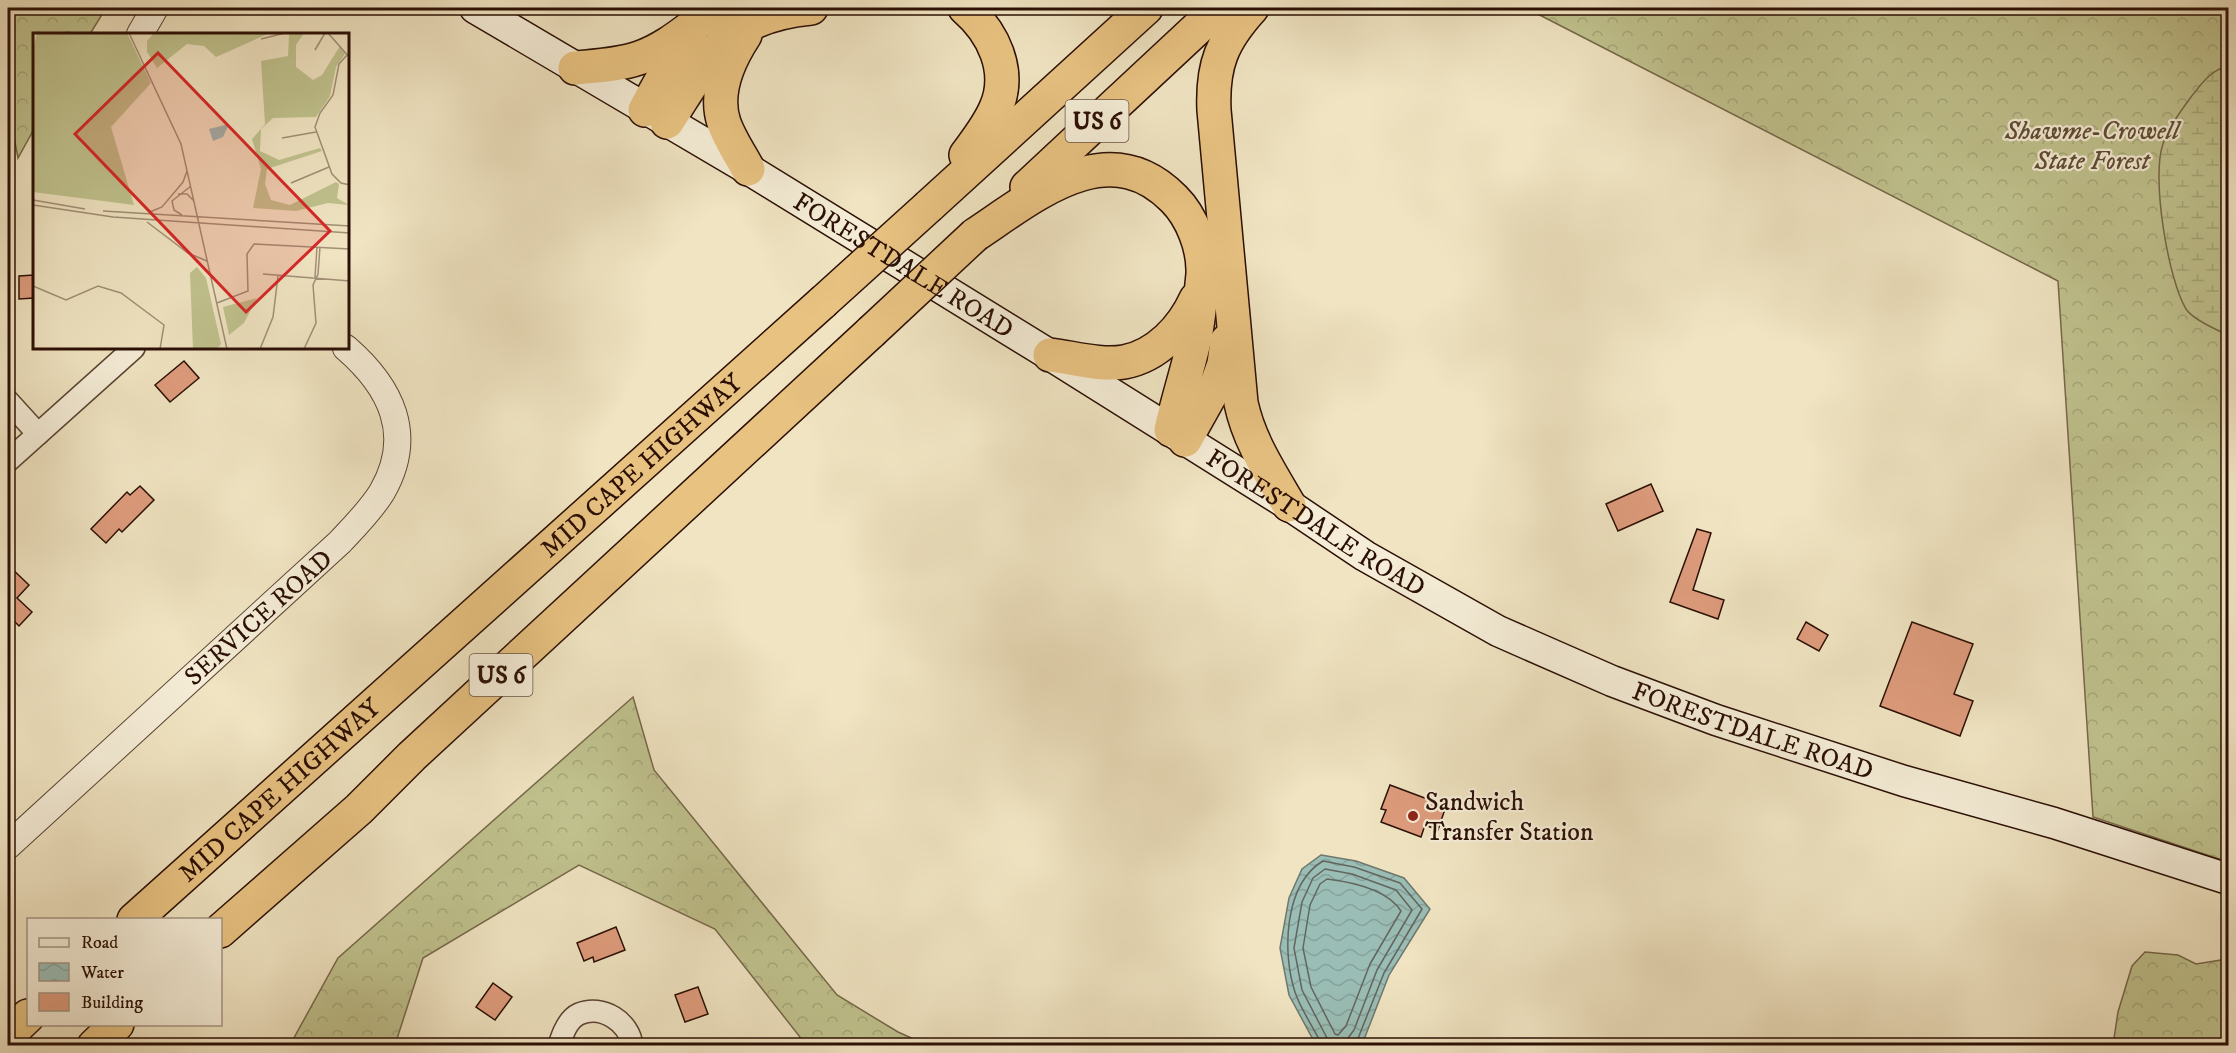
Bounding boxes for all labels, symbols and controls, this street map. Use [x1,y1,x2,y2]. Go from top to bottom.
inset map [33,33,350,350]
road number: US 6 [1066,100,1128,142]
park label: Shawme-Crowell State Forest [2004,115,2183,178]
street label: FORESTDALE ROAD [787,186,1019,347]
street label: MID CAPE HIGHWAY [534,367,750,566]
street label: FORESTDALE ROAD [1200,442,1431,605]
street label: SERVICE ROAD [178,543,340,693]
road number: US 6 [470,654,532,696]
street label: FORESTDALE ROAD [1627,675,1877,788]
street label: MID CAPE HIGHWAY [172,691,388,890]
place label: Sandwich Transfer Station [1425,786,1594,849]
marker: Sandwich Transfer Station [1406,809,1420,823]
legend [27,918,222,1026]
text: Road [81,932,118,954]
text: Water [80,962,124,984]
text: Building [81,992,143,1014]

